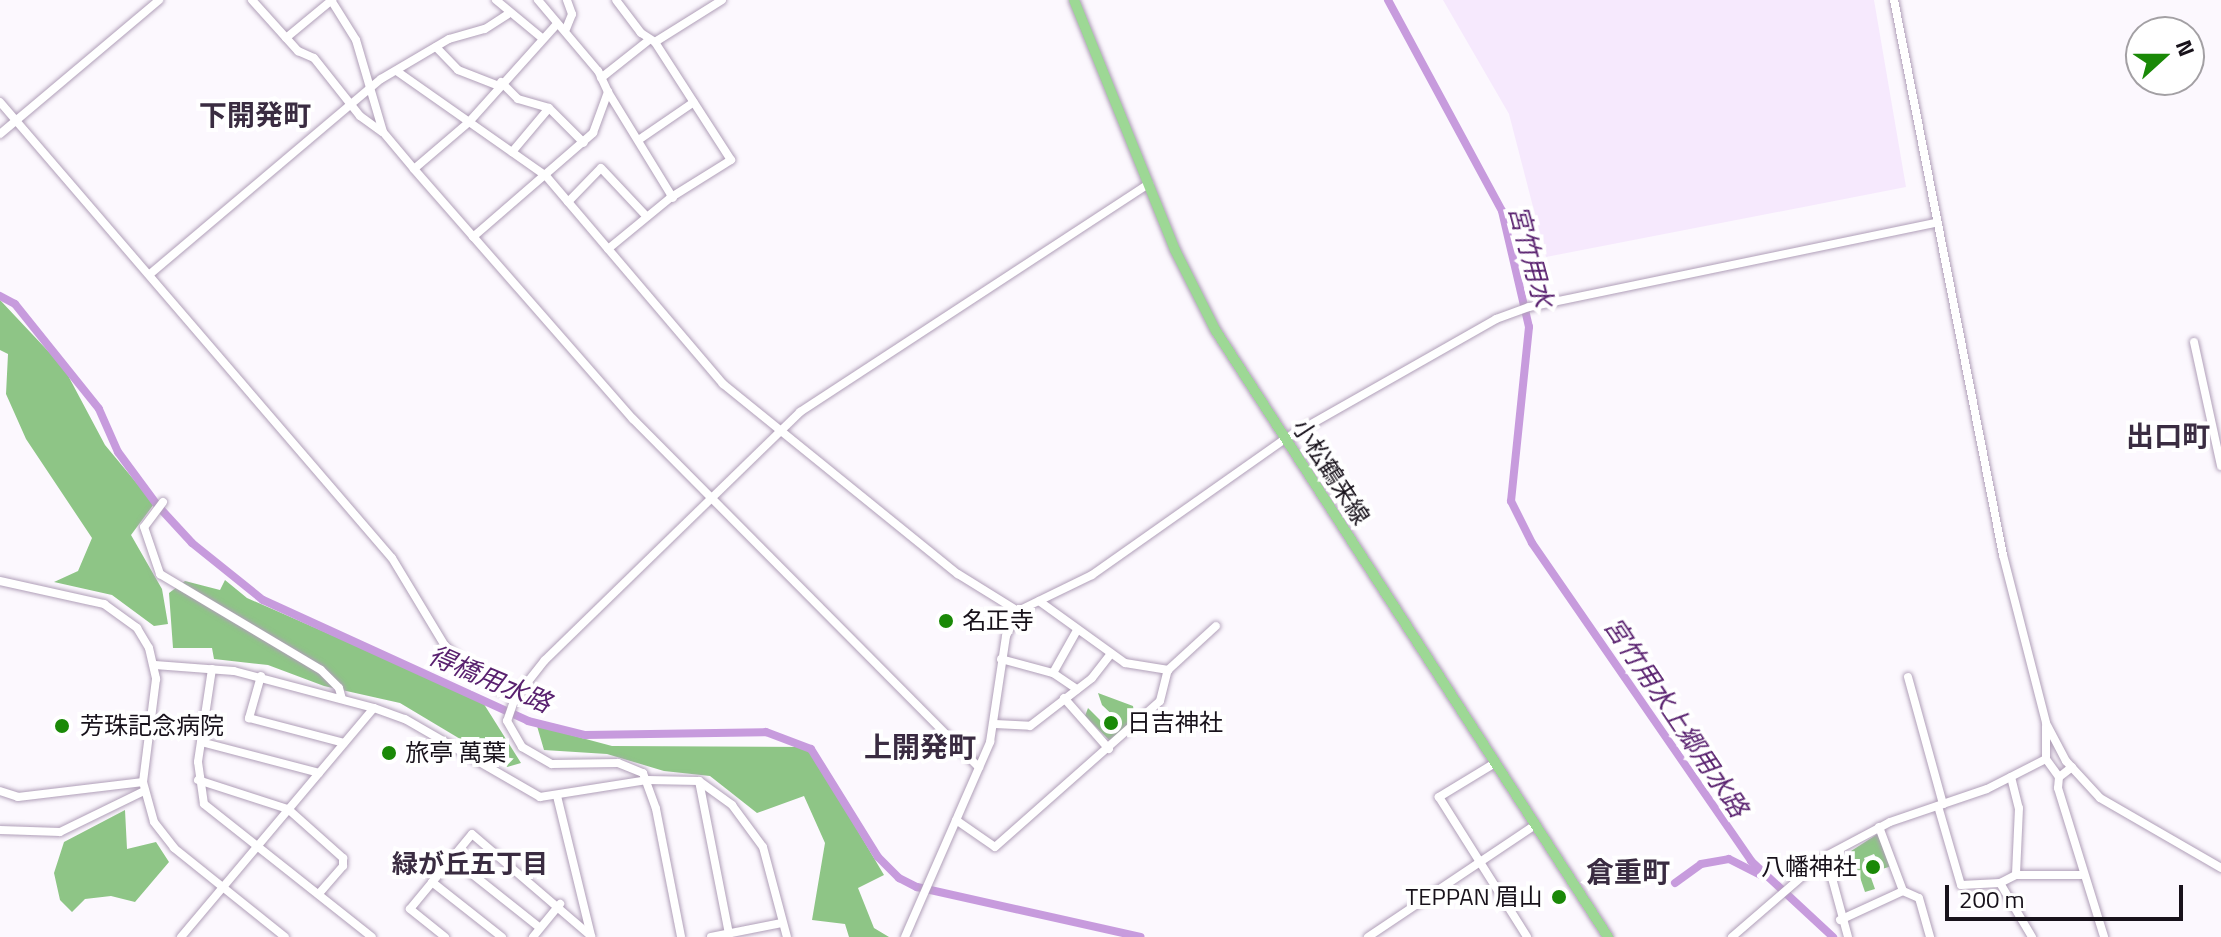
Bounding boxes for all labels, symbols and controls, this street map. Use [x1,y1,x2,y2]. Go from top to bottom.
north arrow [2125,16,2205,96]
text: N [2167,35,2204,61]
district label: 下開発町 [199,98,311,132]
water label: 宮竹用水 [1502,202,1560,310]
street label: 小松鶴来線 [1286,414,1376,530]
district label: 出口町 [2126,419,2210,453]
place label: 名正寺 [962,607,1034,635]
water label: 宮竹用水上郷用水路 [1598,611,1754,823]
marker: 名正寺 [937,612,955,630]
water label: 得橋用水路 [424,639,556,719]
place label: 日吉神社 [1127,709,1223,737]
place label: 芳珠記念病院 [80,712,224,740]
marker: 日吉神社 [1102,714,1120,732]
marker: 芳珠記念病院 [51,715,73,737]
district label: 上開発町 [864,730,976,764]
place label: 旅亭 萬葉 [405,739,506,767]
marker: 旅亭 萬葉 [380,744,398,762]
district label: 緑が丘五丁目 [392,848,548,880]
place label: 八幡神社 [1761,853,1857,881]
district label: 倉重町 [1586,855,1670,889]
marker: 八幡神社 [1864,858,1882,876]
scale bar [1949,869,2187,919]
text: 200 m [1959,881,2025,917]
place label: TEPPAN 眉山 [1406,883,1543,911]
marker: TEPPAN 眉山 [1550,888,1568,906]

